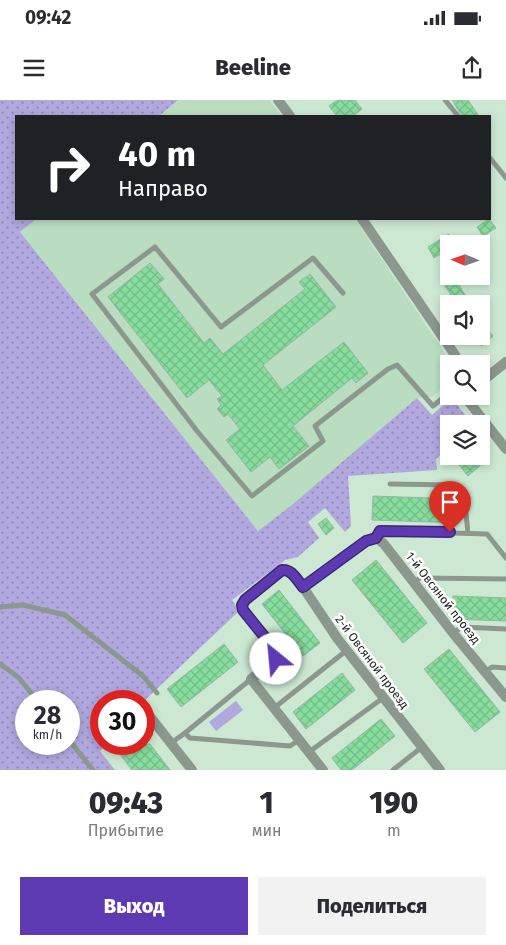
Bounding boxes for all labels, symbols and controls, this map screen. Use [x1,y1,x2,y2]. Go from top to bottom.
text: 09:42 [25,6,71,29]
icon: menu [20,54,48,82]
text: Beeline [215,54,291,81]
icon: share [458,54,486,82]
text: 40 m [118,133,196,175]
icon: right [35,135,100,200]
text: Направо [118,175,208,202]
north arrow [440,235,490,285]
map controls [440,235,490,465]
button: sound [440,295,490,345]
button: search [440,355,490,405]
button: layers [440,415,490,465]
pin [429,481,471,532]
icon: arrive [436,488,464,516]
street label: 1-й Овсяной проезд [403,549,483,647]
street label: 2-й Овсяной проезд [332,613,412,712]
position arrow [249,632,301,684]
speed limit sign: 30 [90,690,155,755]
text: 28 [34,701,61,731]
text: km/h [33,728,62,742]
text: 09:43 [89,785,163,821]
text: 1 [260,785,274,821]
text: 190 [369,785,418,821]
text: Прибытие [88,821,164,840]
text: мин [252,821,282,840]
text: m [387,821,401,840]
button: Выход [20,877,248,935]
button: Поделиться [258,877,486,935]

